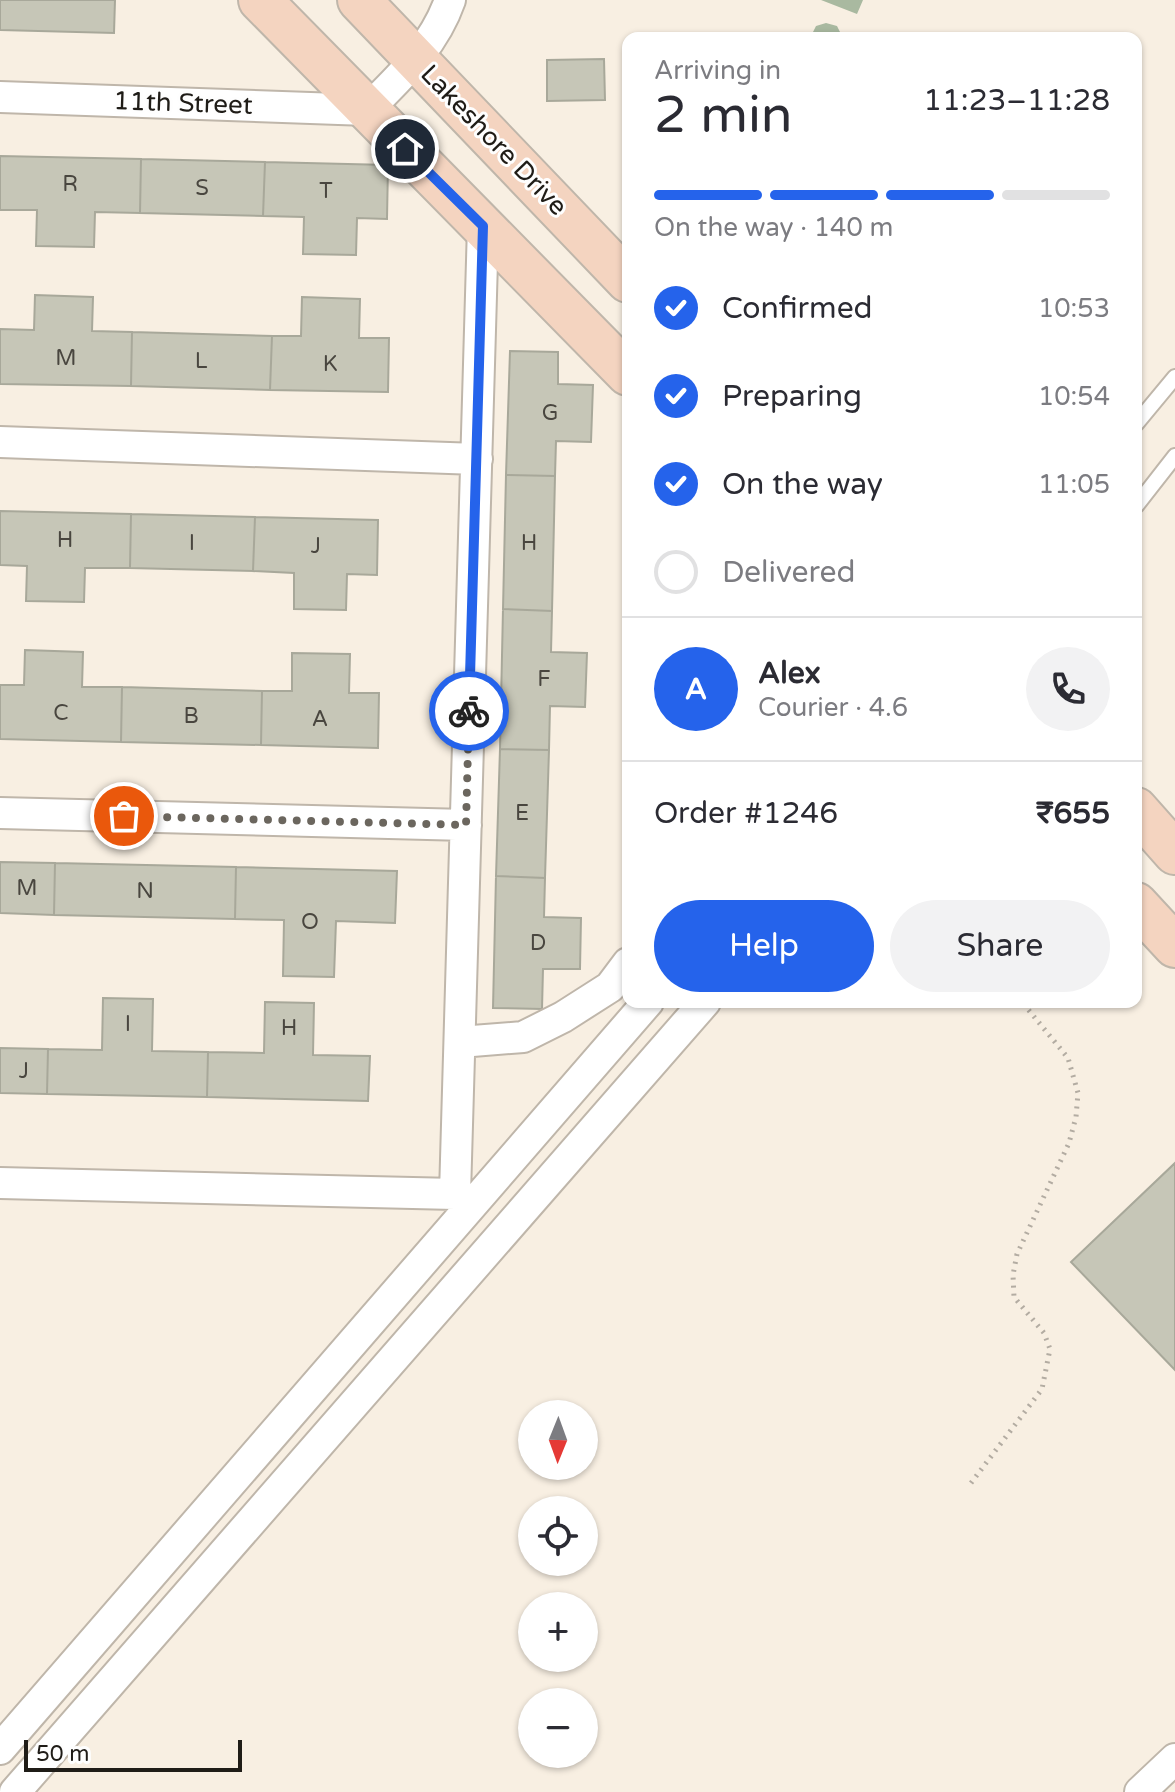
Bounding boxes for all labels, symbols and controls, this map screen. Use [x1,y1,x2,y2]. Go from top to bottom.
text: Arriving in [654,55,781,86]
street label: Lakeshore Drive [414,58,574,222]
text: 11:23–11:28 [923,82,1110,119]
text: 2 min [654,84,793,147]
street label: 11th Street [113,85,253,121]
pin [371,115,439,183]
icon: home [383,127,427,171]
house number: R [62,171,78,197]
house number: S [195,175,209,201]
house number: T [319,178,333,204]
text: On the way · 140 m [654,212,893,243]
icon: check [654,286,698,330]
text: Confirmed [722,290,873,327]
text: 10:53 [1038,293,1110,324]
house number: M [55,345,77,371]
house number: L [195,348,208,374]
house number: K [323,351,338,377]
icon: check [654,374,698,418]
text: Preparing [722,378,862,415]
text: 10:54 [1038,381,1110,412]
house number: G [542,400,558,426]
icon: check [654,462,698,506]
text: On the way [722,466,883,503]
text: 11:05 [1038,469,1110,500]
house number: H [57,527,73,553]
house number: I [189,530,195,556]
house number: H [521,530,537,556]
house number: J [311,533,321,559]
text: Delivered [722,554,856,591]
button: phone [1026,647,1110,731]
text: Alex [758,655,821,692]
house number: F [537,666,551,692]
courier [429,671,509,751]
text: A [685,671,707,708]
icon: bike [447,689,491,733]
text: Courier · 4.6 [758,692,908,723]
house number: C [53,700,69,726]
house number: B [183,703,199,729]
house number: A [312,706,328,732]
pin [90,782,158,850]
icon: bag [102,794,146,838]
text: Order #1246 [654,795,838,832]
text: ₹655 [1036,795,1110,832]
house number: E [515,800,529,826]
house number: M [16,875,38,901]
house number: N [136,878,154,904]
button: Help [654,900,874,992]
button: Share [890,900,1110,992]
house number: O [301,909,319,935]
house number: D [530,930,546,956]
house number: I [125,1011,131,1037]
house number: H [281,1015,297,1041]
house number: J [19,1058,29,1084]
north arrow [518,1400,598,1480]
map controls [518,1400,598,1768]
button: locate [518,1496,598,1576]
button: + [518,1592,598,1672]
button: − [518,1688,598,1768]
scale bar [24,1736,242,1772]
text: 50 m [36,1741,90,1767]

